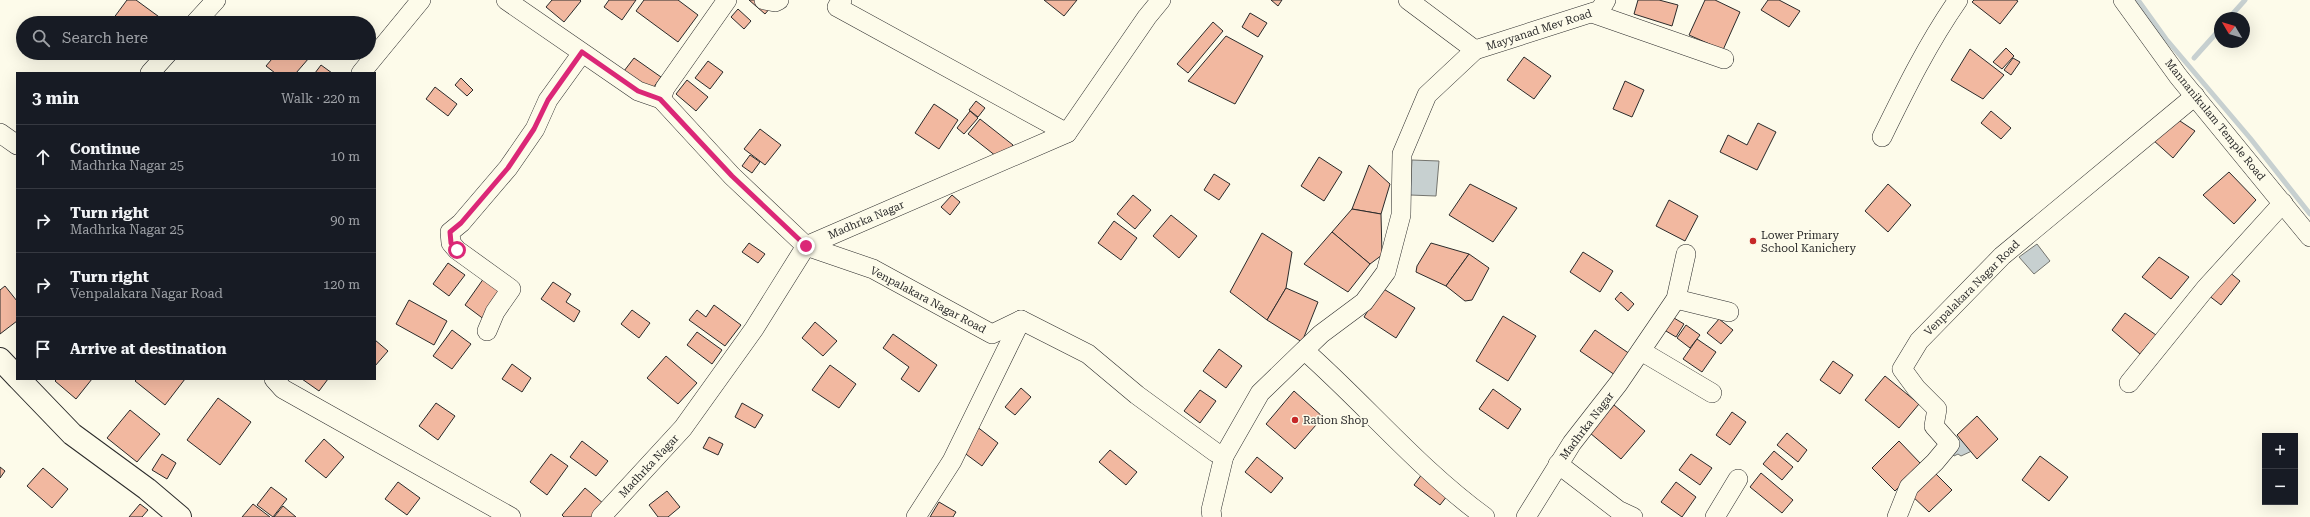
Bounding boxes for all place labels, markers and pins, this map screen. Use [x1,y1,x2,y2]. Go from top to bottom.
place label: Lower Primary School Kanichery [1761,229,1856,255]
marker: Lower Primary School Kanichery [1748,236,1758,246]
place label: Ration Shop [1303,414,1369,427]
marker: Ration Shop [1290,415,1300,425]

